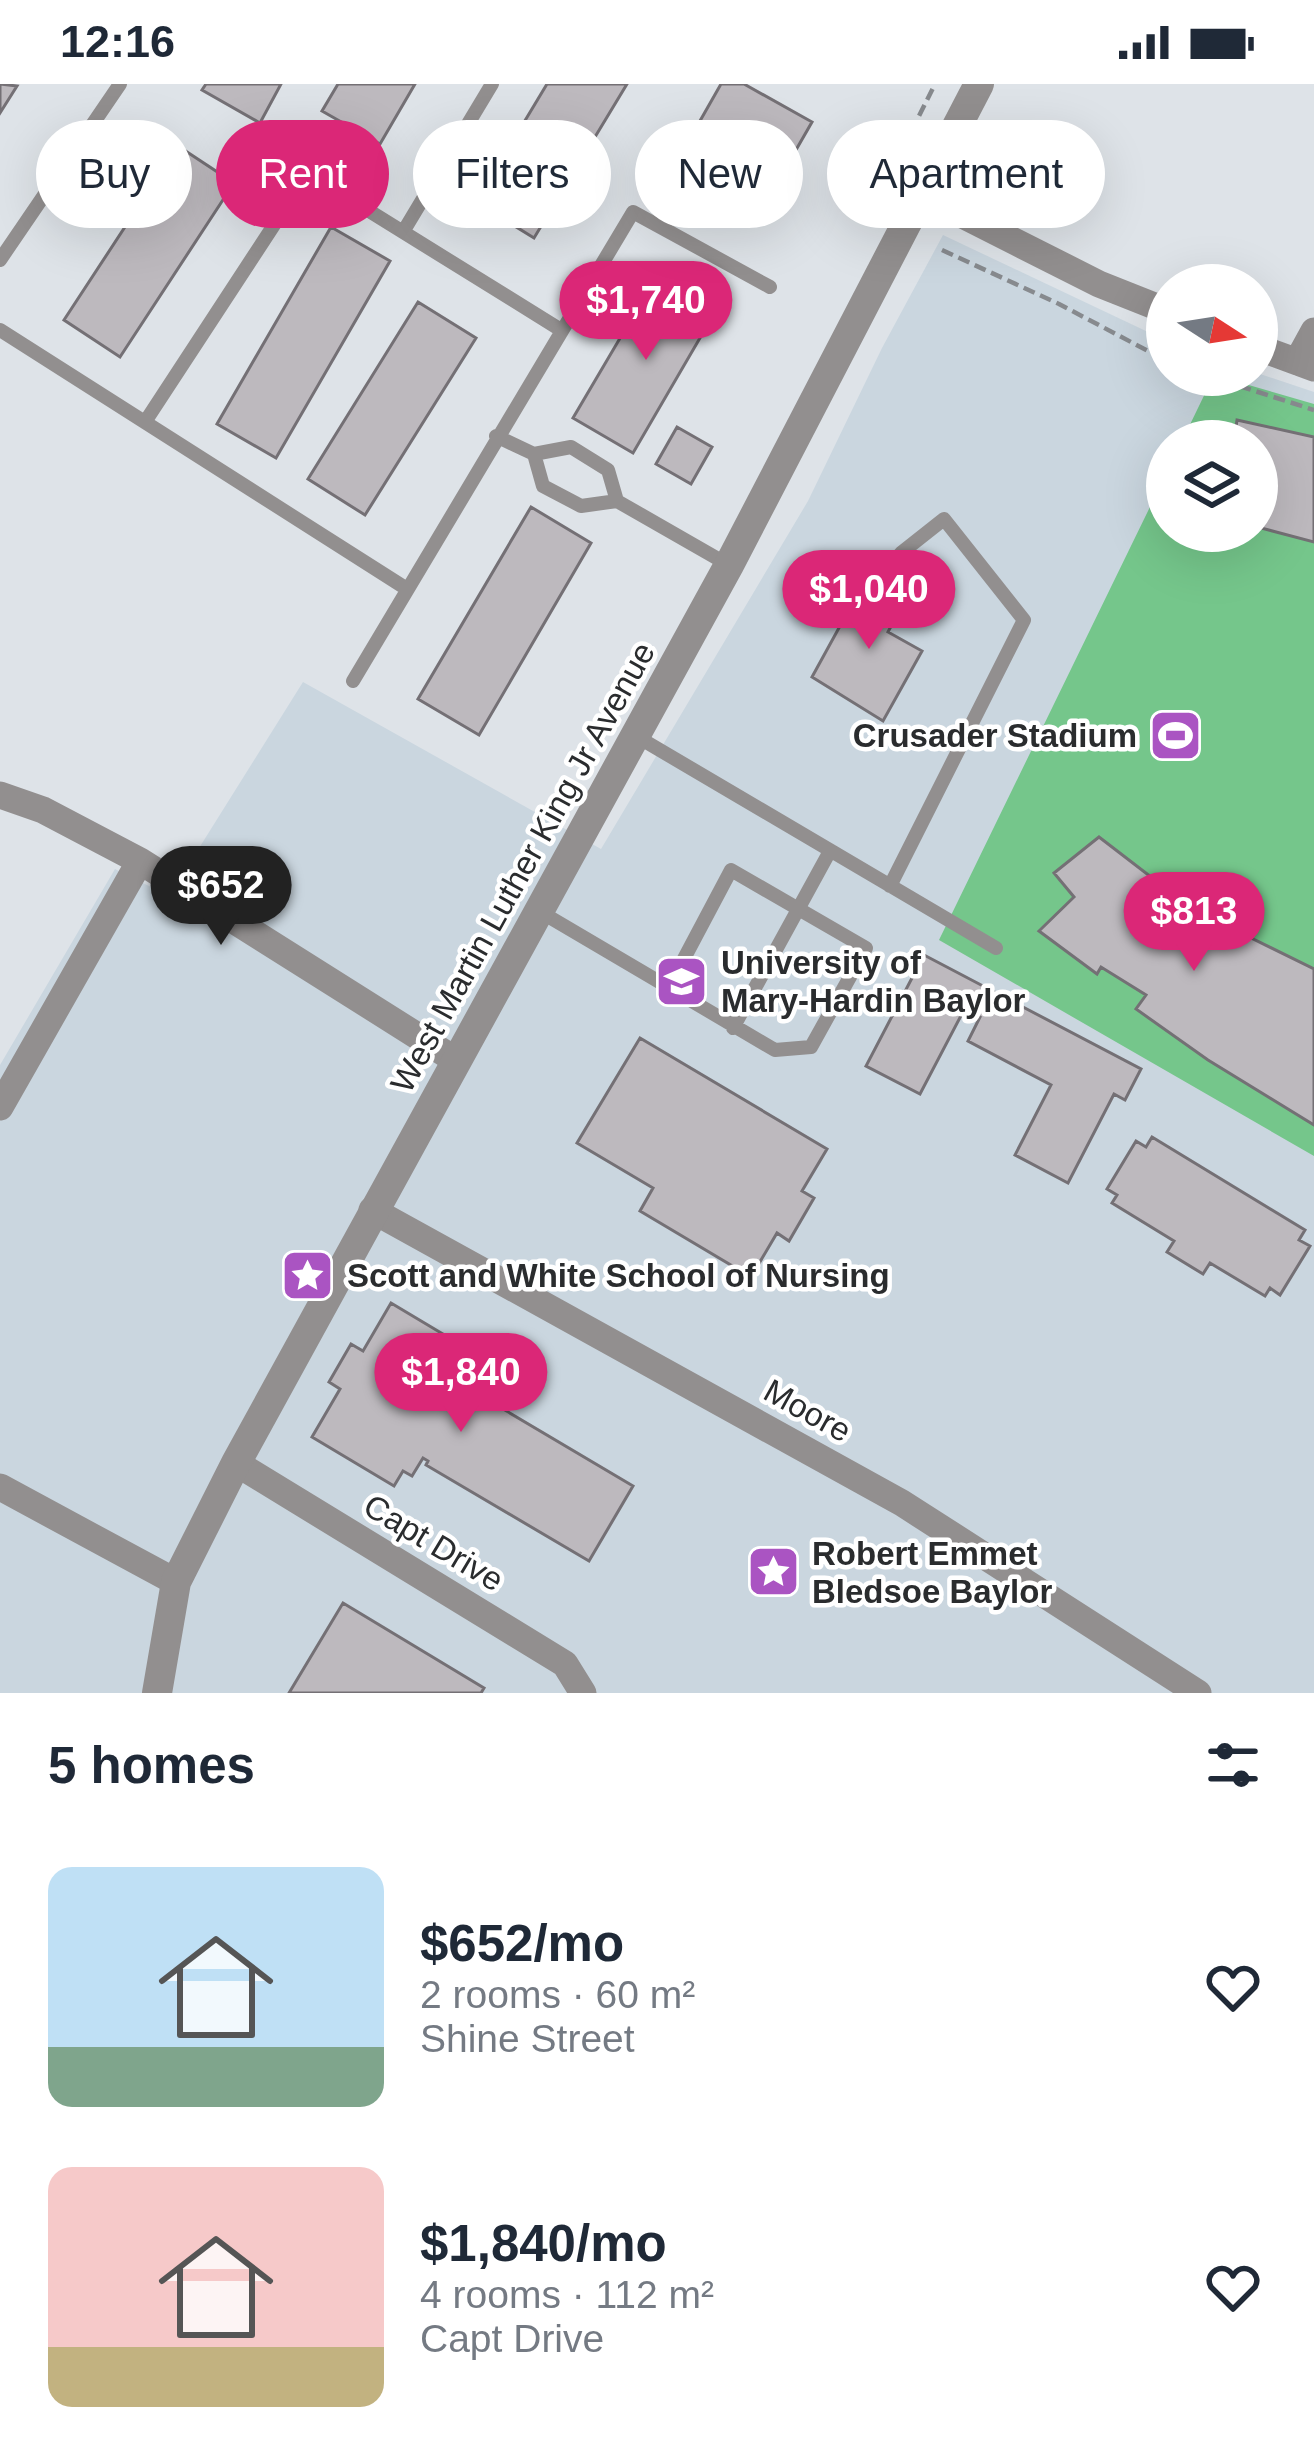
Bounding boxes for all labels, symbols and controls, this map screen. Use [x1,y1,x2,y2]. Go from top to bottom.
text: 12:16 [60,16,175,67]
chip: Buy [36,120,192,228]
chip: Rent [216,120,389,228]
chip: Filters [413,120,611,228]
chip: New [635,120,803,228]
chip: Apartment [827,120,1105,228]
pin: $1,740 [548,261,744,363]
north arrow [1146,264,1278,396]
map controls [1146,264,1278,552]
text: $1,740 [586,278,706,321]
button: layers [1146,420,1278,552]
pin: $1,040 [771,550,967,652]
text: $1,040 [809,567,929,610]
street label: West Martin Luther King Jr Avenue [383,636,662,1099]
sports icon: Crusader Stadium [1148,707,1204,763]
place label: Crusader Stadium [853,717,1137,754]
pin: $652 [150,846,292,948]
text: $652 [178,863,264,906]
pin: $813 [1123,872,1265,974]
text: $813 [1151,889,1237,932]
place label: University of Mary-Hardin Baylor [721,944,1026,1019]
school or university icon: University of Mary-Hardin Baylor [654,953,710,1009]
place icon: Scott and White School of Nursing [280,1247,336,1303]
place label: Scott and White School of Nursing [347,1257,890,1294]
pin: $1,840 [363,1333,559,1435]
text: $1,840 [401,1350,521,1393]
street label: Moore [758,1372,858,1449]
street label: Capt Drive [357,1486,510,1598]
place label: Robert Emmet Bledsoe Baylor [812,1535,1052,1610]
place icon: Robert Emmet Bledsoe Baylor [745,1544,801,1600]
icon: filters [1200,1732,1266,1798]
text: 5 homes [48,1737,255,1794]
icon: home [144,1915,288,2059]
text: $652/mo [420,1915,624,1972]
icon: heart [1200,1954,1266,2020]
text: 2 rooms · 60 m² [420,1973,695,2016]
text: Shine Street [420,2017,635,2060]
icon: home [144,2215,288,2359]
text: $1,840/mo [420,2215,667,2272]
icon: heart [1200,2254,1266,2320]
text: 4 rooms · 112 m² [420,2273,714,2316]
text: Capt Drive [420,2317,604,2360]

